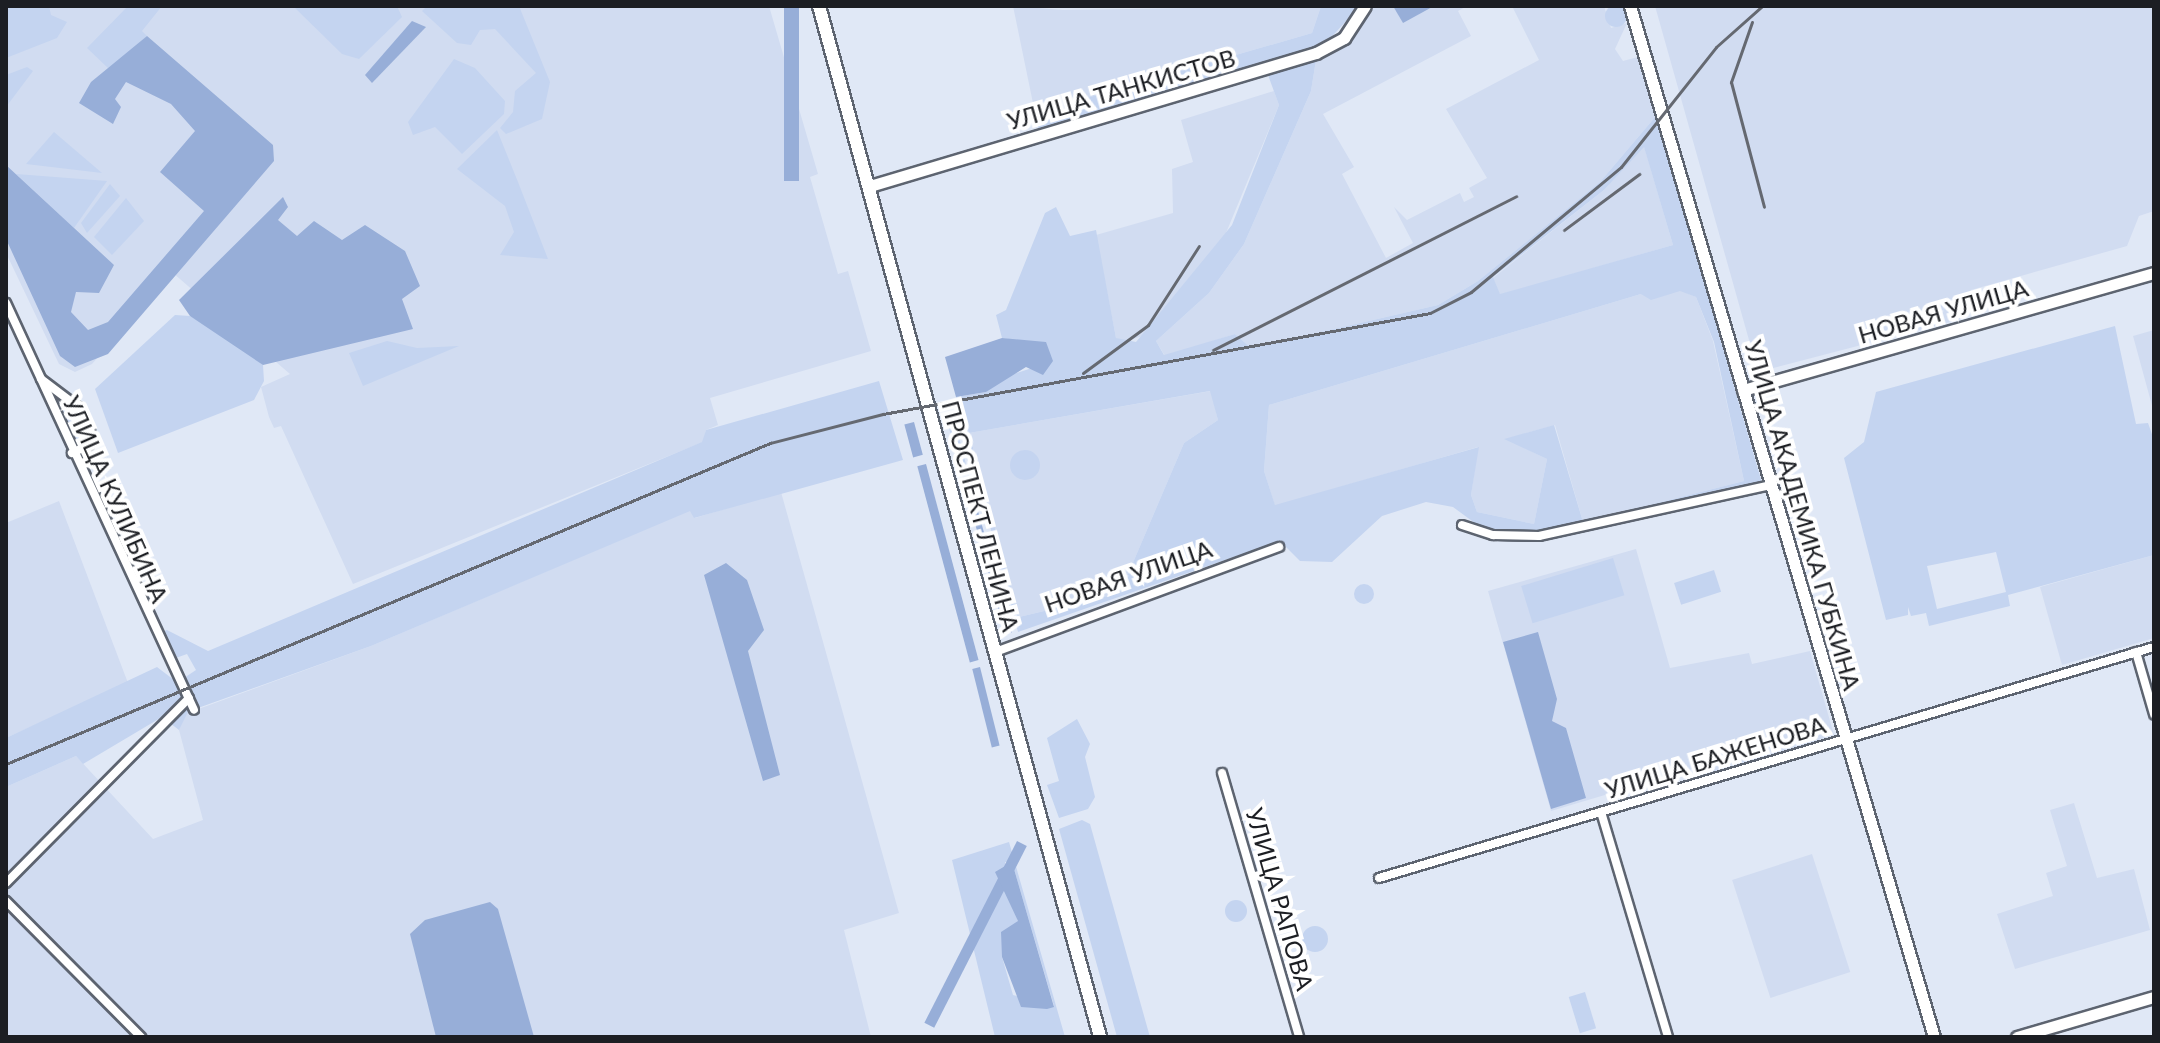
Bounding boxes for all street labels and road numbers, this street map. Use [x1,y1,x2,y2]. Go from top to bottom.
street label: УЛИЦА ТАНКИСТОВ [1004,43,1238,135]
street label: НОВАЯ УЛИЦА [1855,273,2031,349]
street label: УЛИЦА АКАДЕМИКА ГУБКИНА [1739,337,1867,693]
street label: УЛИЦА КУЛИБИНА [57,391,175,607]
street label: ПРОСПЕКТ ЛЕНИНА [936,397,1026,635]
street label: НОВАЯ УЛИЦА [1040,534,1216,618]
street label: УЛИЦА БАЖЕНОВА [1601,710,1829,804]
street label: УЛИЦА РАПОВА [1240,805,1320,993]

